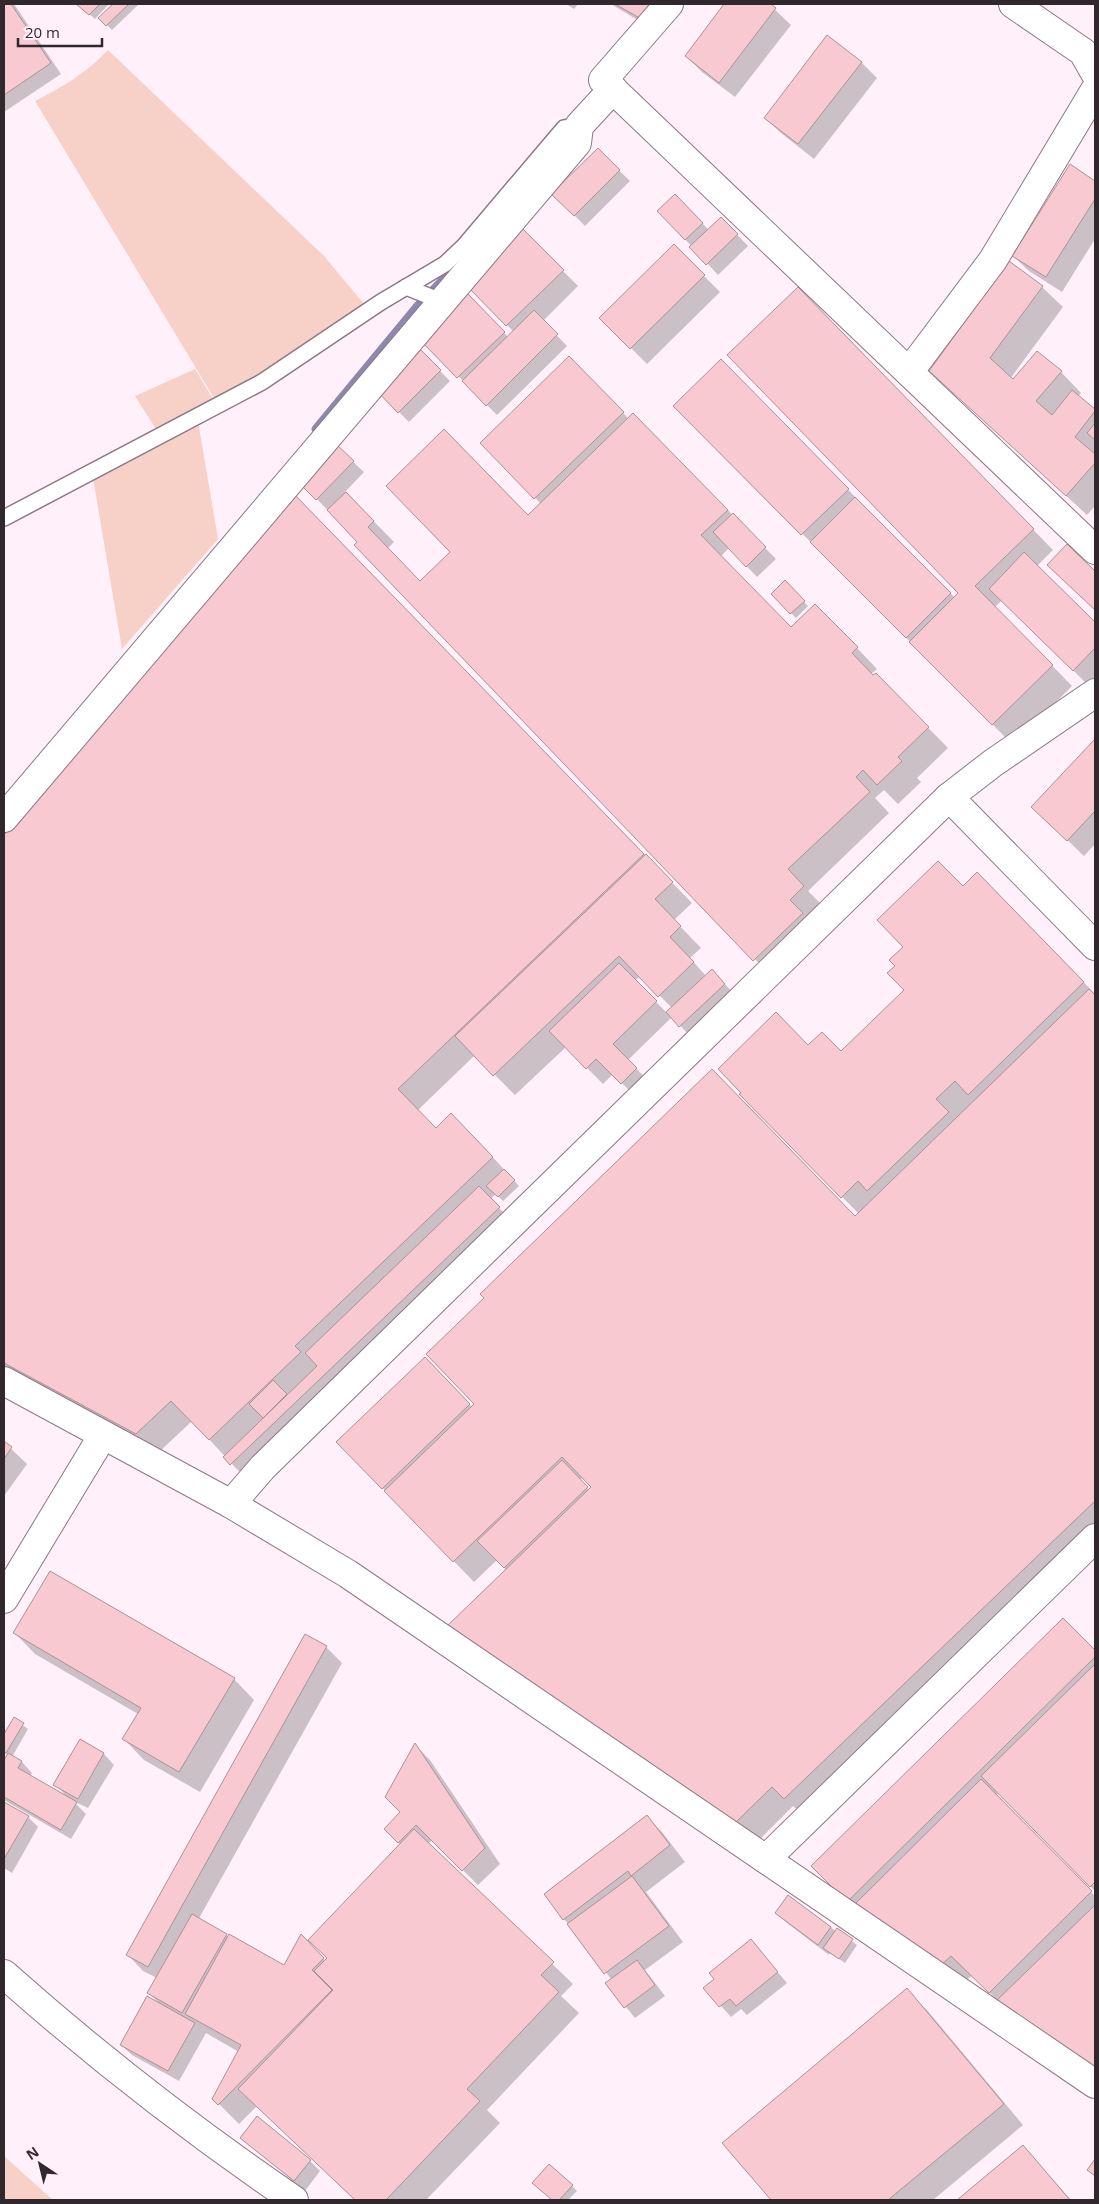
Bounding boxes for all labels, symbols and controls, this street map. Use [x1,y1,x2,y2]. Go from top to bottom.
scale bar [18,15,101,47]
text: 20 m [25,22,60,42]
north arrow [15,2139,65,2189]
text: N [22,2142,42,2164]

